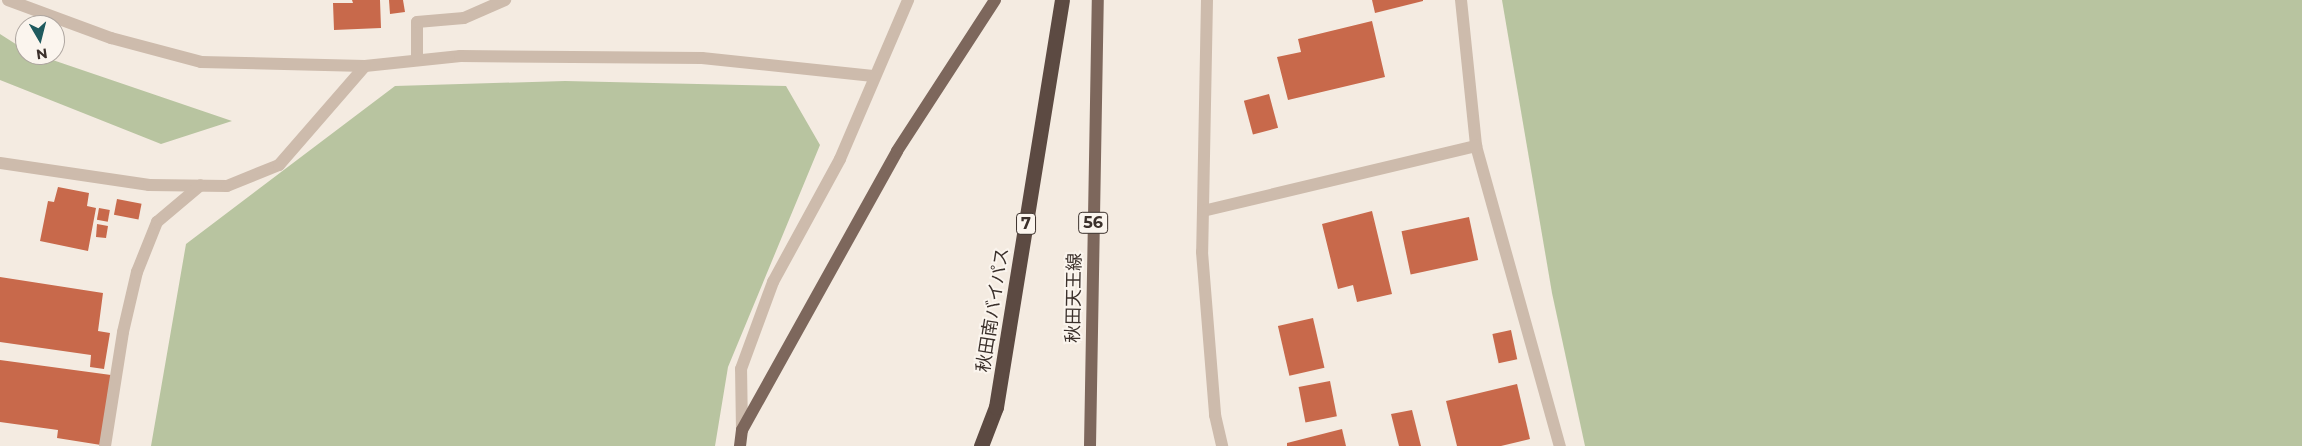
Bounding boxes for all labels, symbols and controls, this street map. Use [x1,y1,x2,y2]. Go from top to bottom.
north arrow [15,15,65,65]
text: N [35,44,49,64]
road number: 7 [1016,210,1036,238]
road number: 56 [1078,210,1108,237]
street label: 秋田南バイパス [972,246,1014,374]
street label: 秋田天王線 [1062,253,1086,343]

